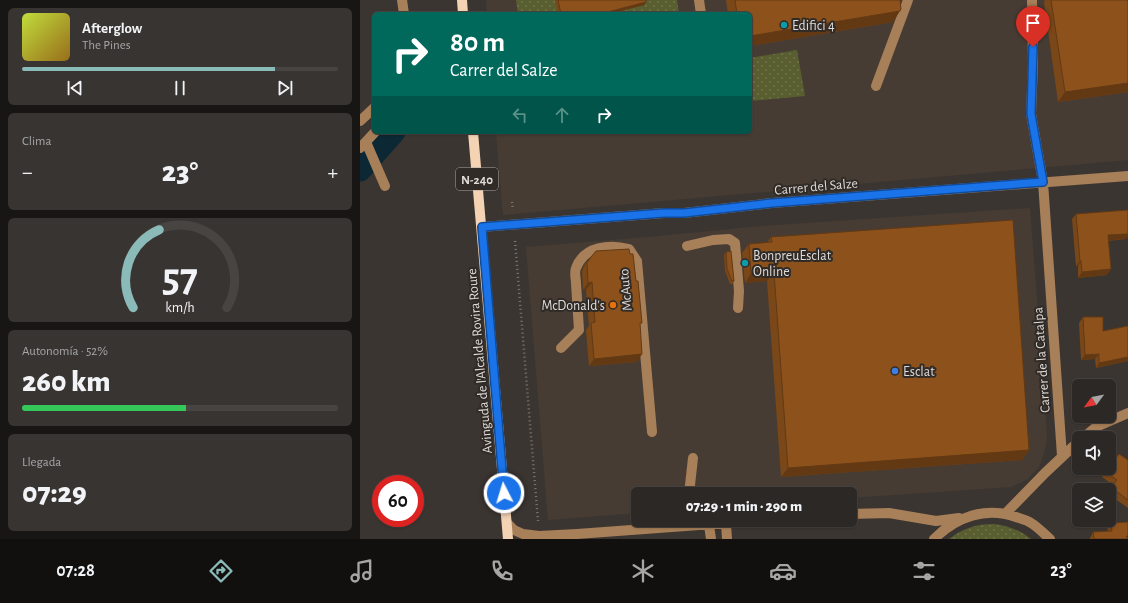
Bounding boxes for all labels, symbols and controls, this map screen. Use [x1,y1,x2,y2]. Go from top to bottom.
pin [1016,6,1050,47]
icon: arrive [1022,12,1044,34]
place label: Edifici 4 [792,19,835,33]
marker: Edifici 4 [779,20,789,30]
text: Afterglow [82,21,142,36]
icon: right [384,28,436,80]
text: 80 m [450,29,505,57]
text: The Pines [82,39,131,52]
text: Carrer del Salze [450,62,558,80]
icon: previous [64,77,86,99]
icon: pause [169,77,191,99]
icon: next [274,77,296,99]
icon: left [509,104,531,126]
icon: ahead [551,104,573,126]
icon: right [593,104,615,126]
text: Clima [22,135,52,148]
text: 23° [162,157,198,187]
text: − [22,161,33,183]
text: + [327,161,338,183]
road number: N-240 [456,168,498,190]
street label: Carrer del Salze [774,176,858,198]
place label: BonpreuEsclat Online [753,249,832,279]
text: 57 [162,257,198,298]
marker: BonpreuEsclat Online [740,258,750,268]
street label: Avinguda de l'Alcalde Rovira Roure [465,268,495,454]
street label: McAuto [617,268,635,312]
place label: McDonald's [542,299,605,313]
text: km/h [165,300,195,314]
marker: McDonald's [608,300,618,310]
street label: Carrer de la Catalpa [1031,306,1053,413]
text: Autonomía · 52% [22,345,108,358]
place label: Esclat [903,365,935,379]
marker: Esclat [890,366,900,376]
text: 260 km [22,367,111,397]
north arrow [1072,379,1116,423]
map controls [1072,379,1116,527]
button: sound [1072,431,1116,475]
text: Llegada [22,456,61,469]
position arrow [483,472,525,514]
speed limit sign: 60 [372,475,424,527]
text: 07:29 [22,478,87,508]
button: layers [1072,483,1116,527]
text: 07:29 · 1 min · 290 m [686,499,802,514]
icon: directions [207,557,235,585]
icon: music [348,557,376,585]
icon: phone [488,557,516,585]
icon: climate [629,557,657,585]
icon: car [769,557,797,585]
icon: filters [910,557,938,585]
text: 07:28 [56,562,95,580]
text: 23° [1050,562,1072,580]

